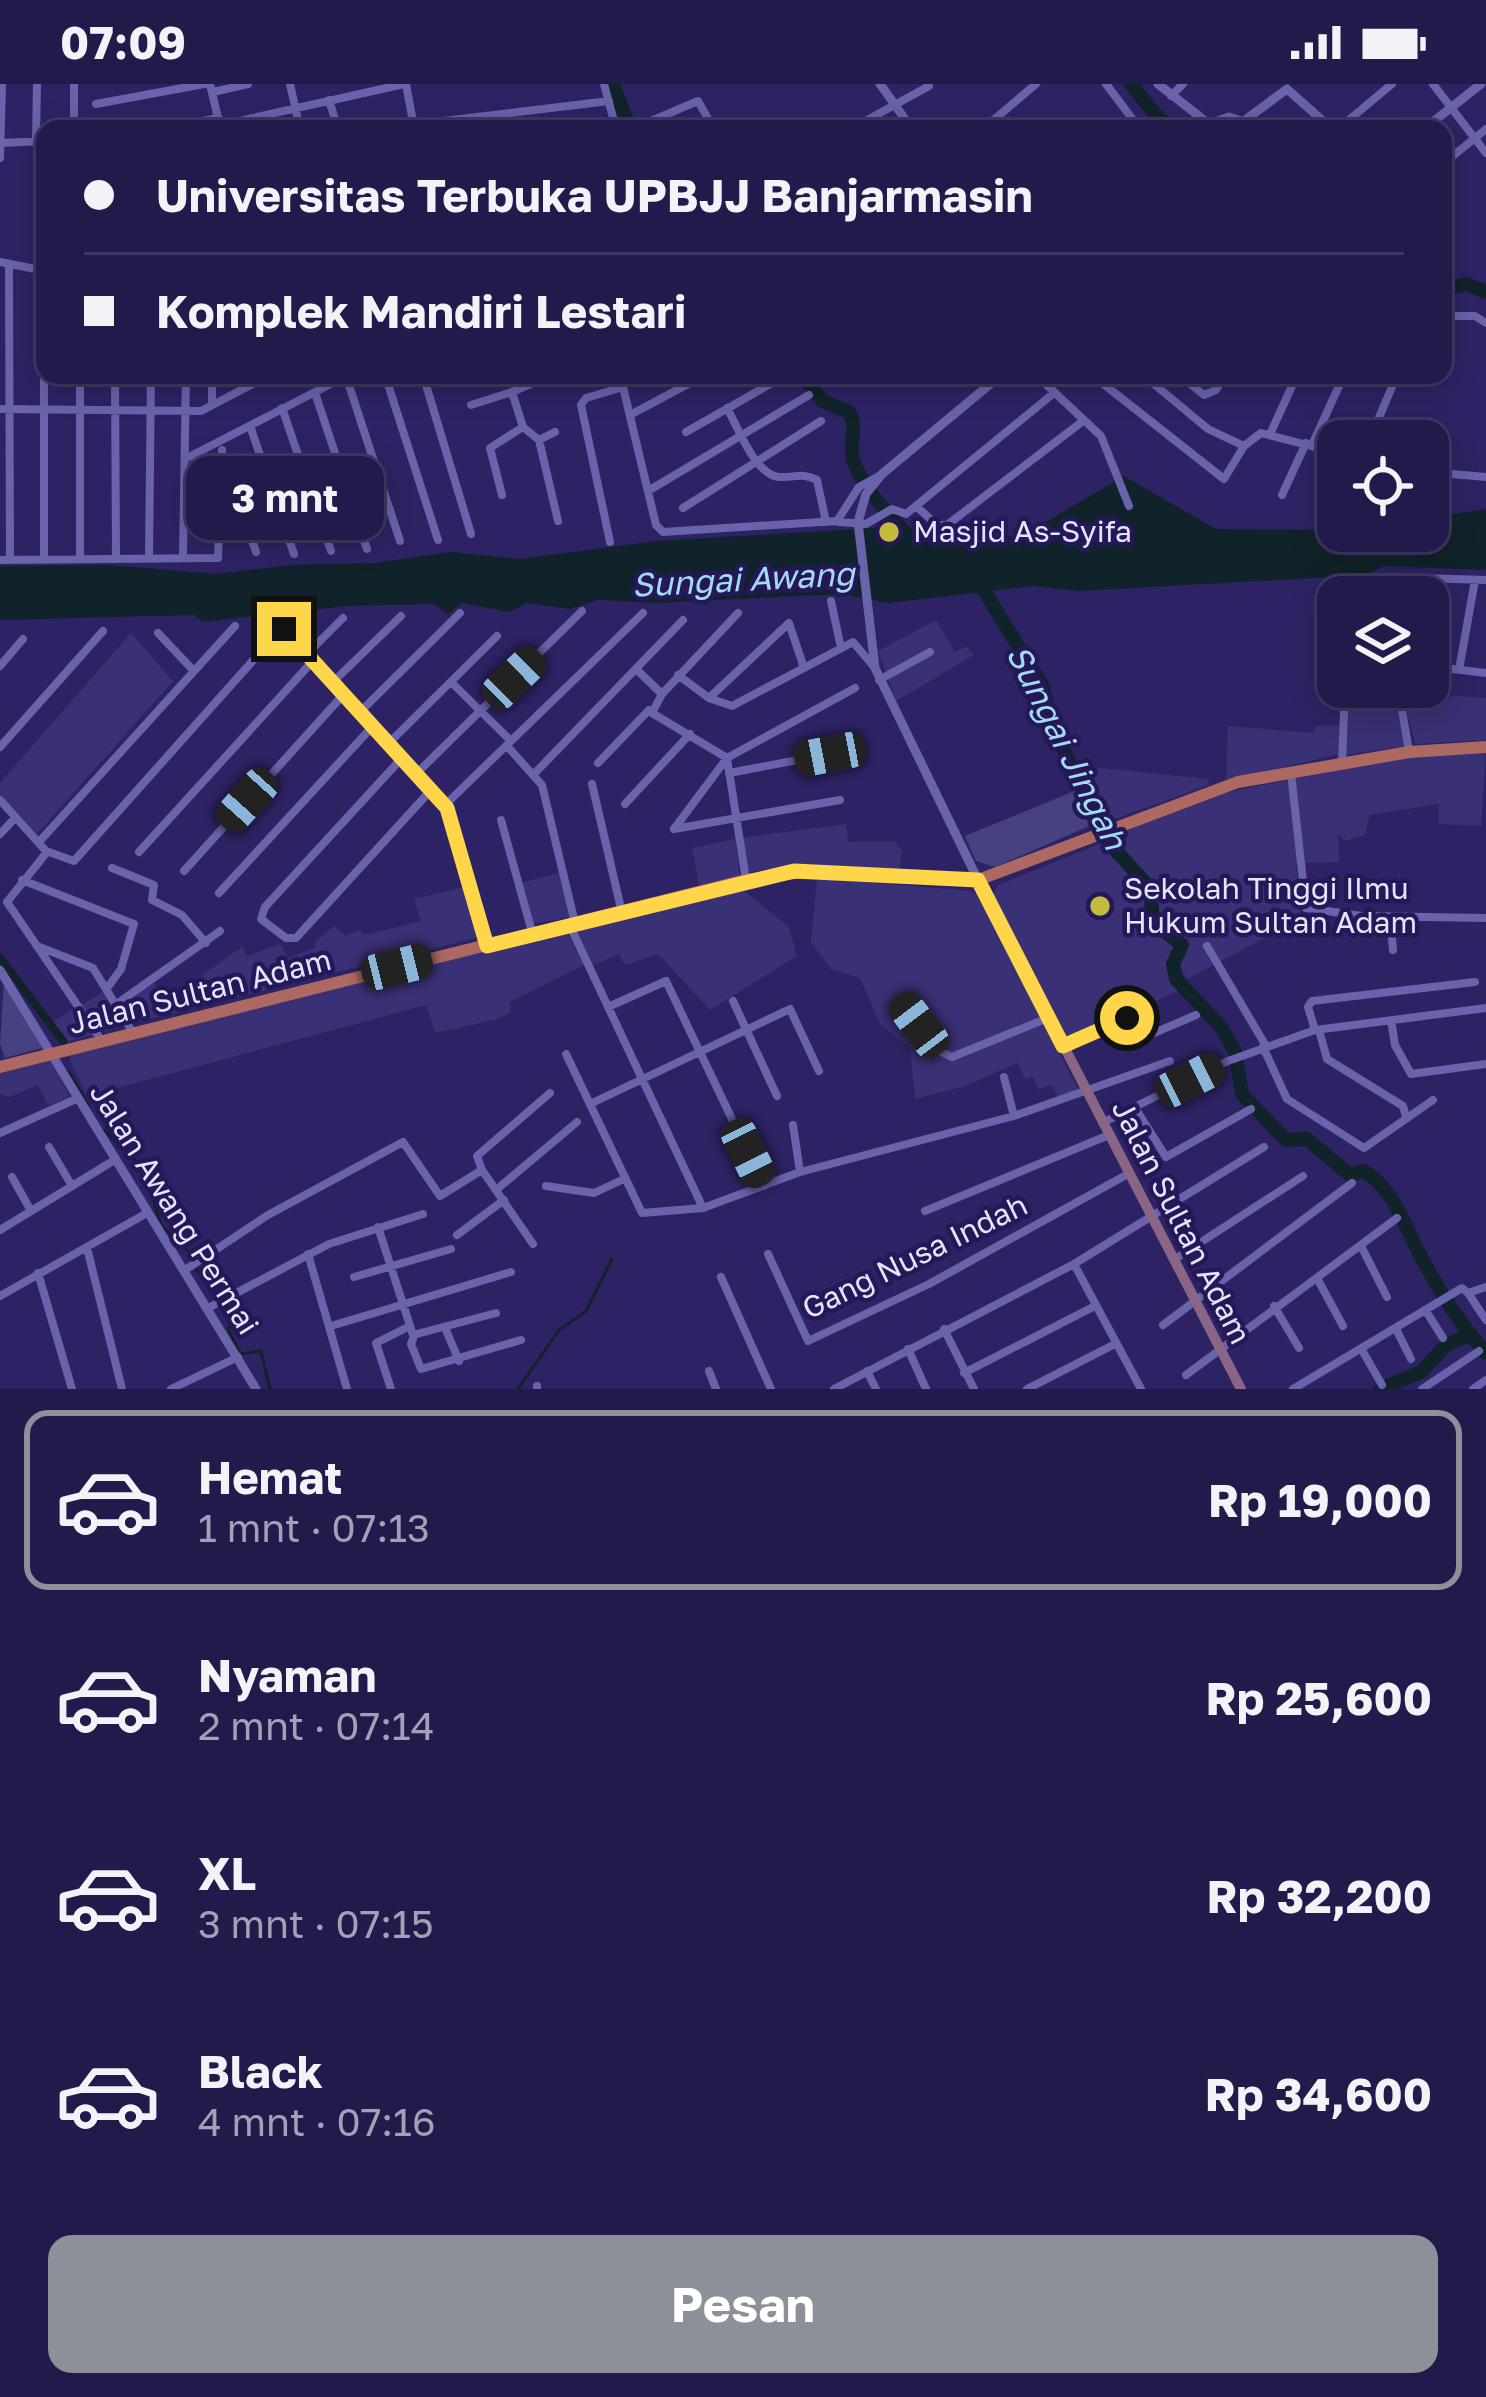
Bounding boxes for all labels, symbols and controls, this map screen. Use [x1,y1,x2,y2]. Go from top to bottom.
text: 07:09 [60,15,186,69]
text: Universitas Terbuka UPBJJ Banjarmasin [156,168,1033,222]
text: Komplek Mandiri Lestari [156,284,686,338]
map controls [1317,420,1449,708]
button: locate [1317,420,1449,552]
callout: 3 mnt [185,455,383,539]
text: 3 mnt [232,474,338,521]
place label: Masjid As-Syifa [913,513,1132,549]
marker: Masjid As-Syifa [876,519,902,545]
water label: Sungai Awang [631,553,858,604]
button: layers [1317,576,1449,708]
route end [257,602,311,656]
water label: Sungai Jingah [999,638,1136,857]
car [476,640,552,716]
car [791,729,869,779]
car [210,761,284,839]
place label: Sekolah Tinggi Ilmu Hukum Sultan Adam [1124,870,1417,940]
marker: Sekolah Tinggi Ilmu Hukum Sultan Adam [1087,893,1113,919]
street label: Jalan Sultan Adam [65,941,335,1041]
car [358,941,436,993]
car [883,985,955,1065]
route start [1100,991,1154,1045]
car [1150,1048,1230,1112]
street label: Jalan Awang Permai [83,1076,267,1341]
street label: Jalan Sultan Adam [1105,1093,1259,1350]
car [716,1113,780,1193]
street label: Gang Nusa Indah [796,1186,1033,1326]
icon: car [54,1446,162,1554]
text: Hemat [198,1450,342,1504]
text: Rp 19,000 [1208,1473,1432,1527]
text: 1 mnt · 07:13 [198,1504,430,1551]
icon: car [54,1644,162,1752]
text: Nyaman [198,1648,376,1702]
text: Rp 25,600 [1205,1671,1432,1725]
text: 2 mnt · 07:14 [198,1702,435,1749]
icon: car [54,1842,162,1950]
text: XL [198,1846,256,1900]
text: Rp 32,200 [1207,1869,1432,1923]
text: 3 mnt · 07:15 [198,1900,434,1947]
icon: car [54,2040,162,2148]
text: Black [198,2044,323,2098]
text: Rp 34,600 [1205,2067,1432,2121]
text: 4 mnt · 07:16 [198,2098,436,2145]
button: Pesan [48,2235,1438,2373]

